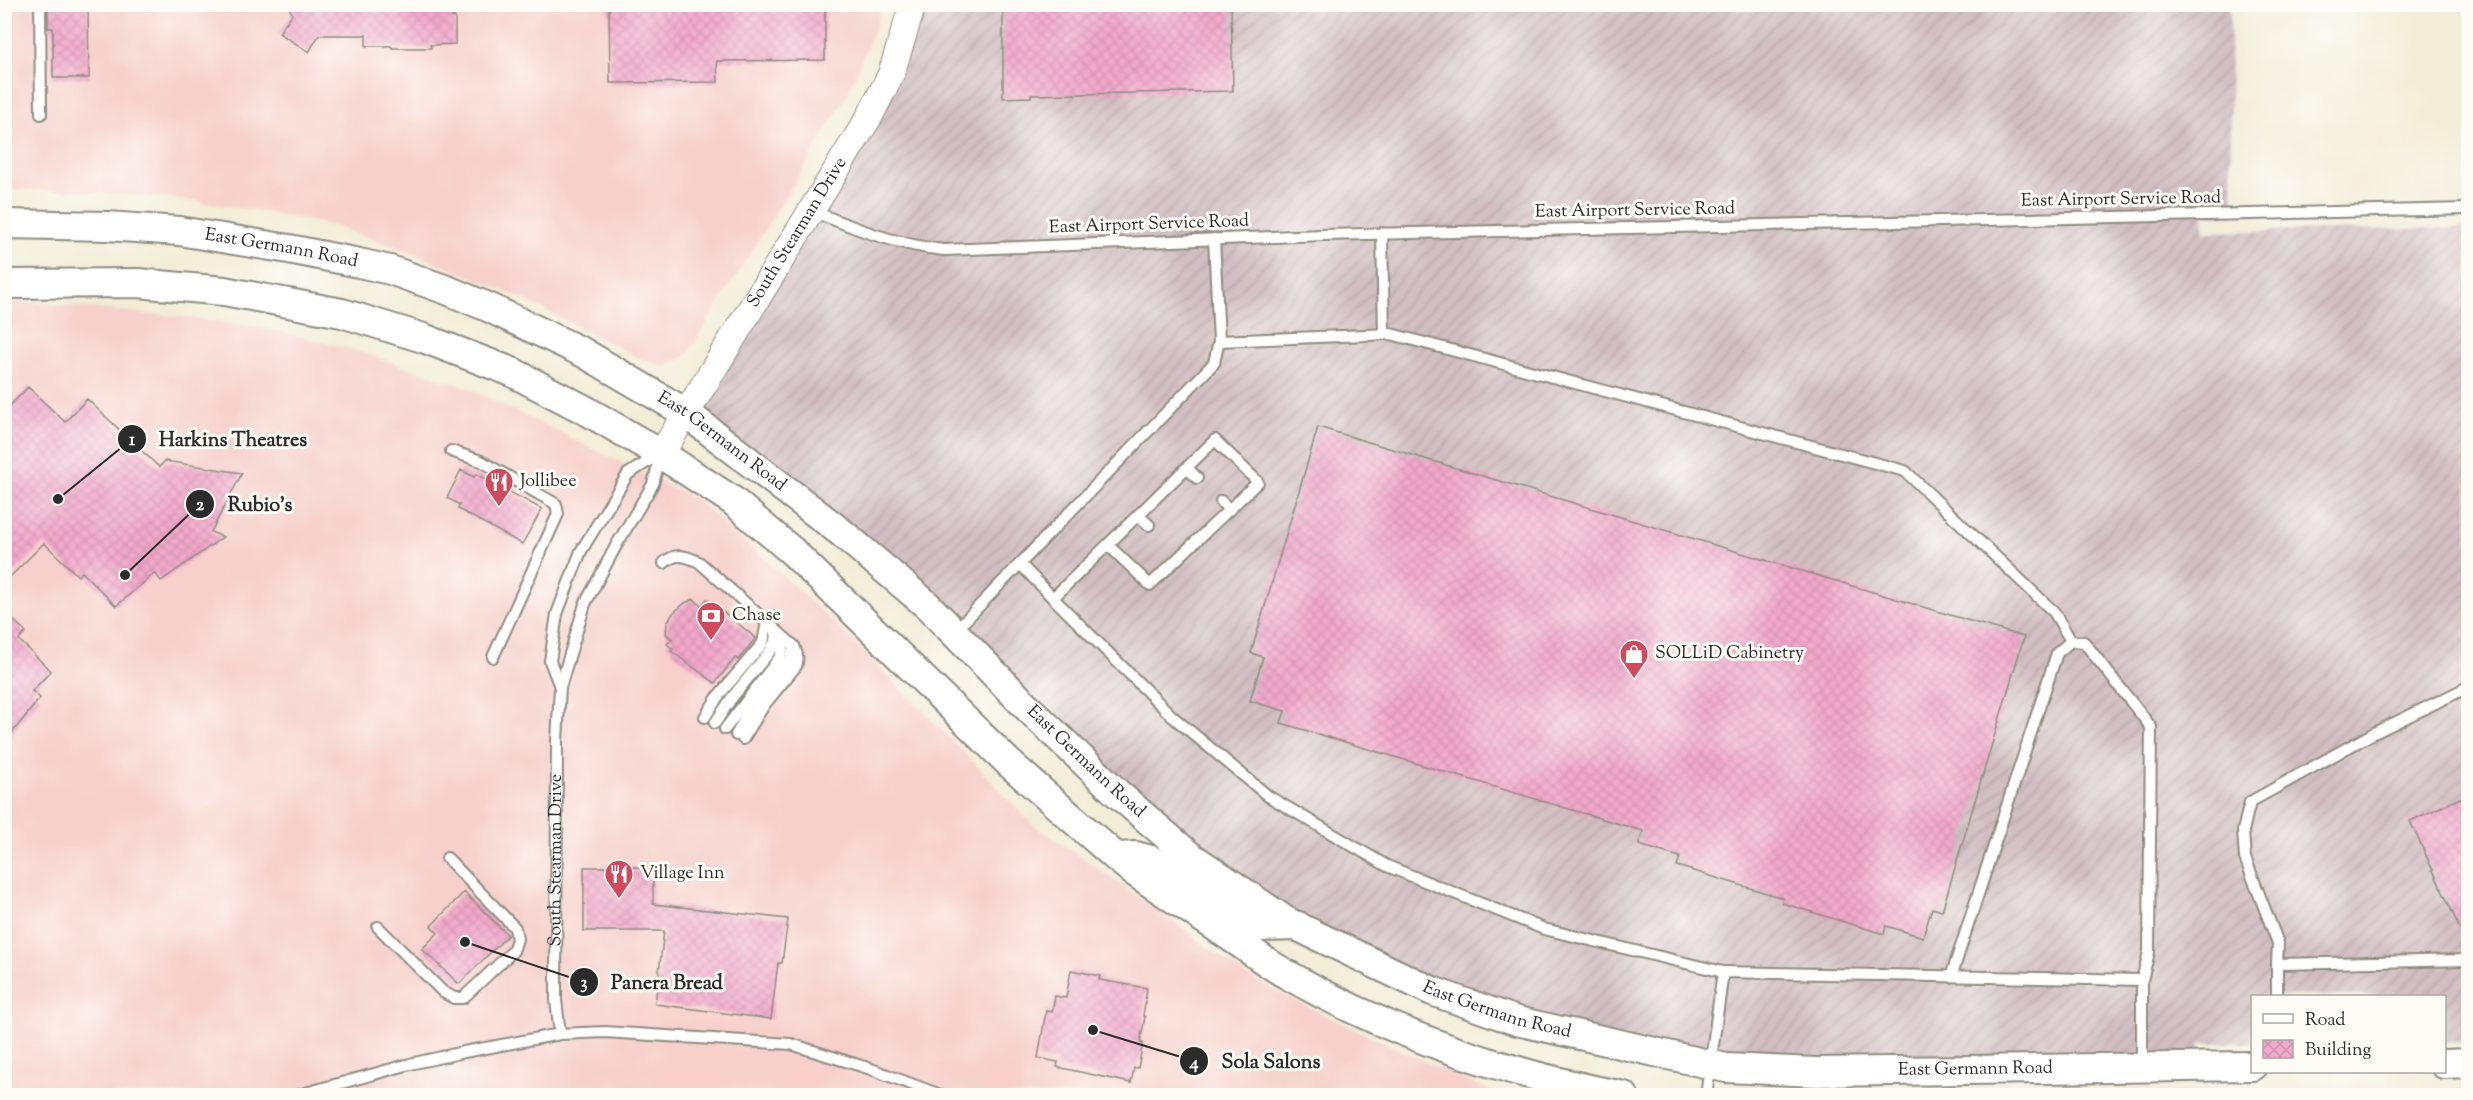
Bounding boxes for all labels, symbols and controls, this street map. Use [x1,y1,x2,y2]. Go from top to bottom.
street label: South Stearman Drive [741,153,854,313]
street label: East Airport Service Road [2021,185,2221,215]
street label: East Airport Service Road [1535,196,1735,226]
street label: East Airport Service Road [1048,209,1250,241]
street label: East Germann Road [203,222,360,275]
street label: East Germann Road [652,386,791,498]
callout: Harkins Theatres [117,420,319,458]
text: Harkins Theatres [159,427,307,456]
text: 1 [129,428,136,454]
restaurant icon: Jollibee [483,466,515,508]
place label: Jollibee [519,469,577,495]
callout: Rubio's [185,485,304,523]
text: Rubio's [228,492,292,521]
text: 2 [196,493,205,519]
bank icon: Chase [695,600,727,642]
place label: Chase [732,603,781,629]
shop icon: SOLLiD Cabinetry [1618,638,1650,680]
place label: SOLLiD Cabinetry [1655,641,1804,667]
street label: East Germann Road [1020,700,1151,825]
street label: South Stearman Drive [543,774,570,947]
restaurant icon: Village Inn [603,858,635,900]
place label: Village Inn [640,861,725,887]
callout: Panera Bread [569,963,735,1001]
text: Panera Bread [611,970,724,999]
text: 3 [580,971,588,997]
street label: East Germann Road [1418,975,1574,1046]
legend [2251,995,2446,1073]
text: Road [2305,1008,2345,1034]
text: Building [2305,1038,2371,1064]
callout: Sola Salons [1179,1042,1332,1080]
text: Sola Salons [1222,1049,1321,1078]
text: 4 [1188,1051,1199,1077]
street label: East Germann Road [1898,1056,2053,1084]

